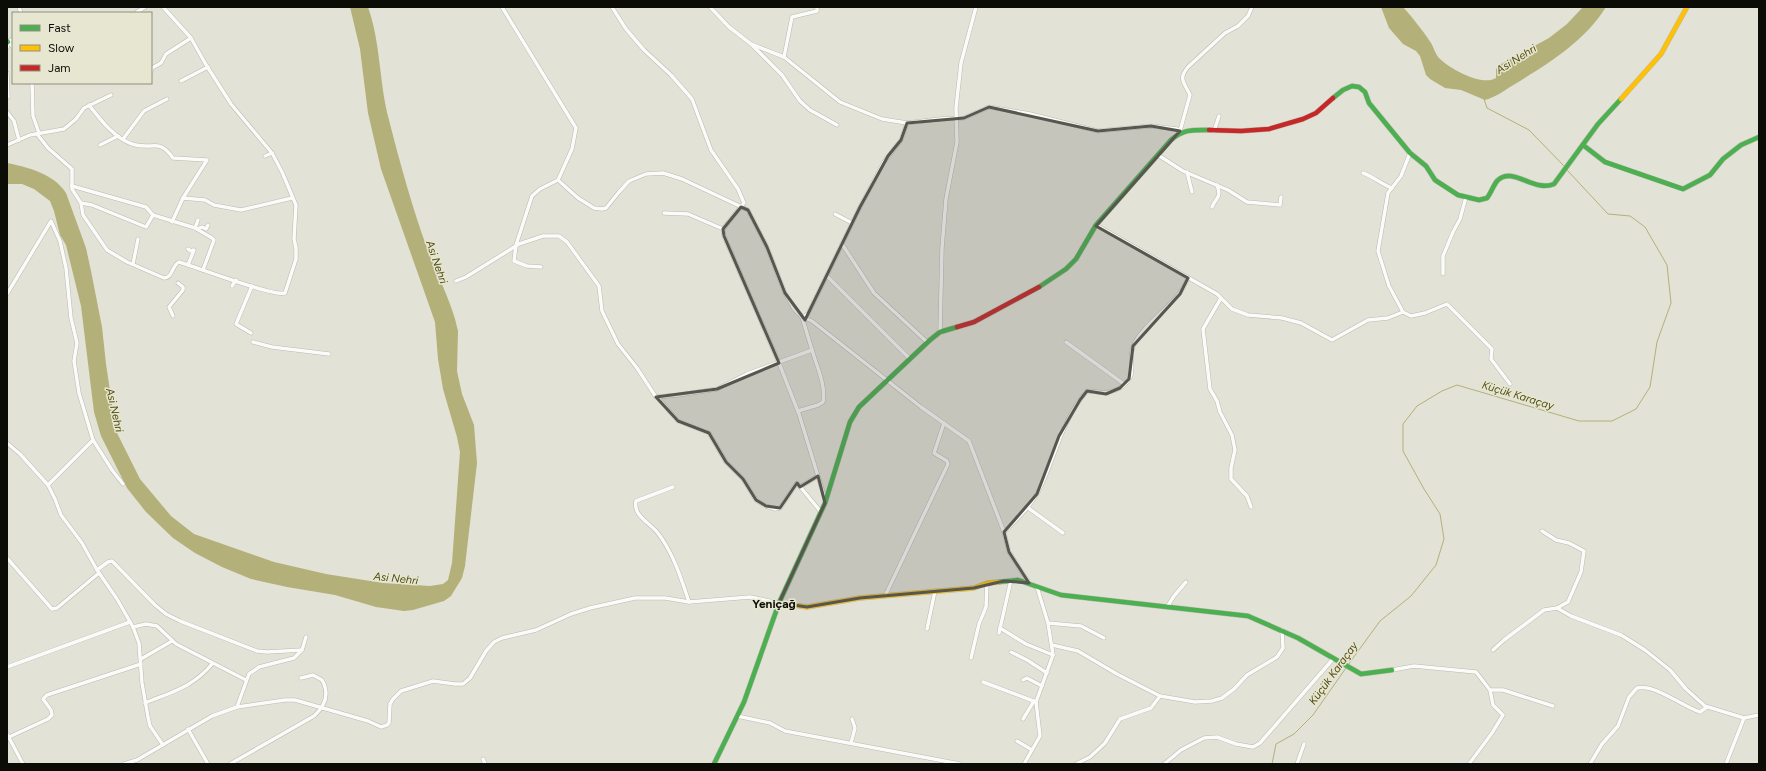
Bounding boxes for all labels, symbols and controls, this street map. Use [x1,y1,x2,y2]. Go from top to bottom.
legend [12,12,152,84]
text: Fast [48,21,71,35]
text: Slow [48,41,75,55]
water label: Asi Nehri [1493,42,1539,77]
text: Jam [48,61,71,75]
water label: Asi Nehri [423,238,450,286]
water label: Küçük Karaçay [1480,378,1557,413]
water label: Asi Nehri [103,386,126,434]
water label: Asi Nehri [372,570,419,587]
district label: Yeniçağ [752,597,796,611]
water label: Küçük Karaçay [1306,638,1361,707]

